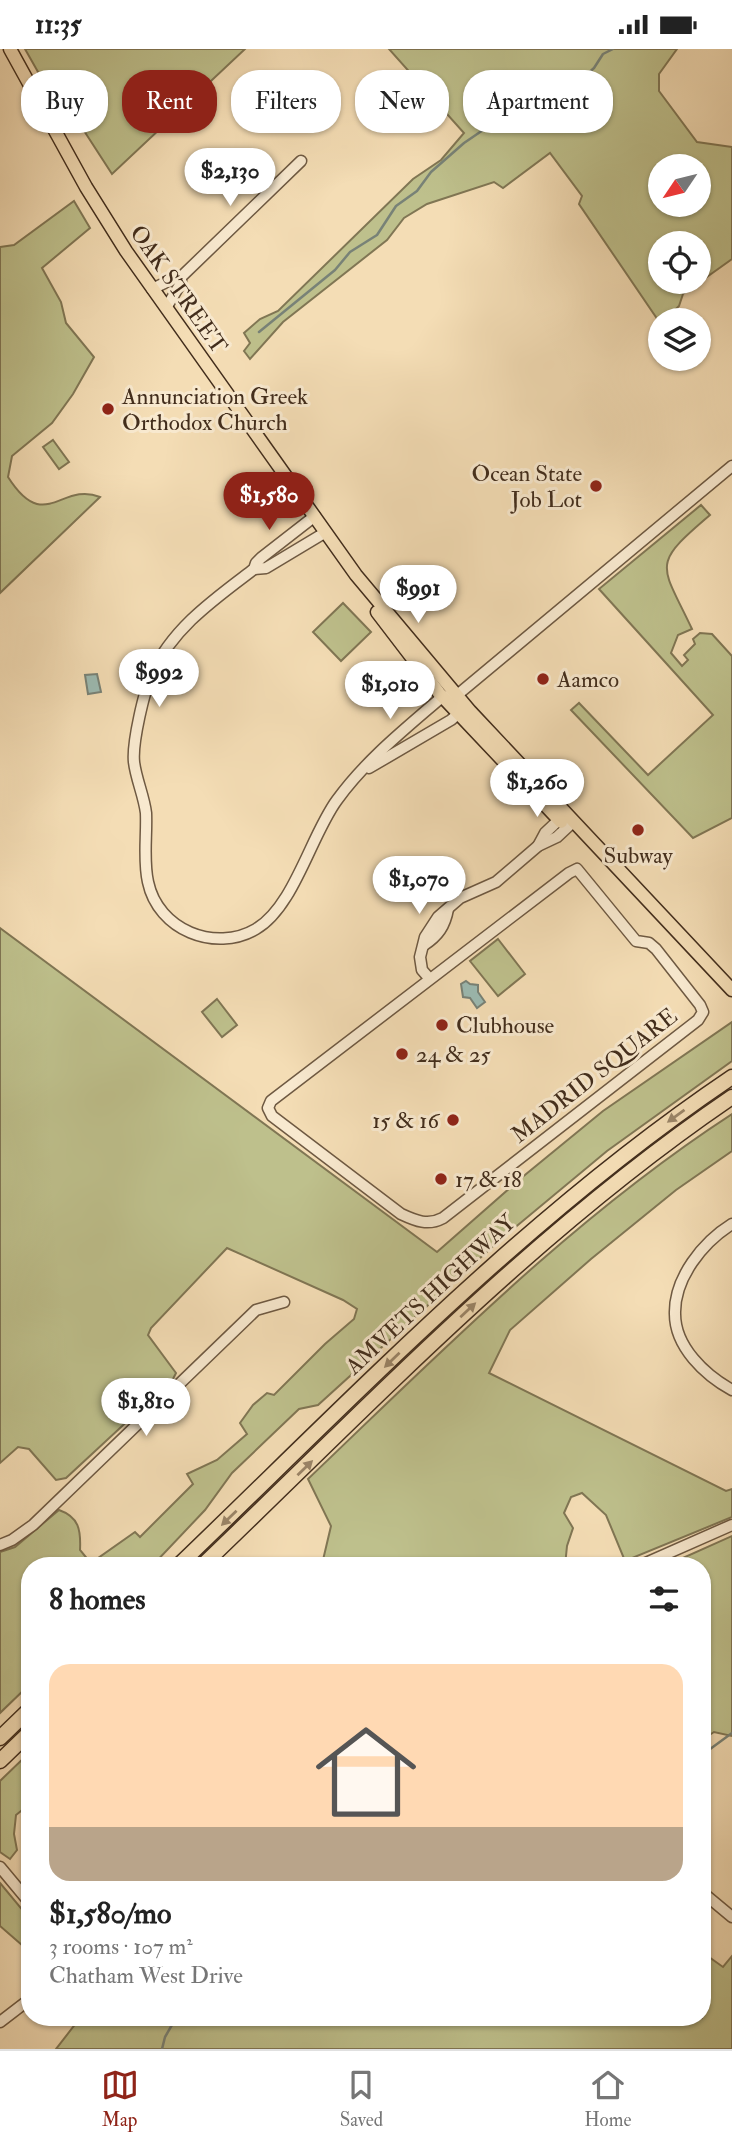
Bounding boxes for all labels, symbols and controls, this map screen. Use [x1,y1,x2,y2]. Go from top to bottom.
text: 11:35 [35,9,81,41]
chip: Buy [21,70,108,133]
chip: Rent [122,70,217,133]
chip: Filters [231,70,341,133]
chip: New [355,70,449,133]
chip: Apartment [463,70,613,133]
pin: $2,130 [173,149,287,208]
north arrow [648,154,710,217]
map controls [648,154,711,371]
text: $2,130 [201,156,259,185]
street label: OAK STREET [124,219,234,359]
button: locate [648,231,711,294]
button: layers [648,308,711,371]
place label: Annunciation Greek Orthodox Church [121,382,308,437]
marker: Annunciation Greek Orthodox Church [100,401,116,417]
place label: Ocean State Job Lot [471,459,582,514]
pin: $1,580 [212,473,326,532]
marker: Ocean State Job Lot [588,478,604,494]
text: $1,580 [239,480,299,509]
pin: $991 [377,565,459,625]
text: $991 [396,573,440,602]
pin: $992 [118,649,200,709]
text: $992 [135,657,183,686]
pin: $1,010 [333,661,447,721]
place label: Aamco [556,665,619,694]
text: $1,010 [361,669,419,698]
marker: Aamco [535,671,551,687]
pin: $1,260 [480,759,594,819]
text: $1,260 [506,767,568,796]
marker: Subway [630,822,646,838]
place label: Subway [603,841,673,870]
pin: $1,070 [362,857,476,916]
text: $1,070 [389,864,449,893]
street label: MADRID SQUARE [505,1001,683,1149]
place label: Clubhouse [456,1011,555,1040]
marker: Clubhouse [434,1017,450,1033]
place label: 24 & 25 [416,1040,491,1069]
marker: 24 & 25 [394,1046,410,1062]
place label: 15 & 16 [372,1106,440,1135]
one-way arrow [667,1109,685,1123]
marker: 15 & 16 [445,1112,461,1128]
place label: 17 & 18 [455,1165,522,1194]
marker: 17 & 18 [433,1171,449,1187]
street label: AMVETS HIGHWAY [338,1207,522,1381]
one-way arrow [460,1302,477,1319]
one-way arrow [384,1351,401,1367]
pin: $1,810 [89,1379,203,1438]
text: $1,810 [117,1386,175,1415]
one-way arrow [296,1459,313,1476]
one-way arrow [220,1509,237,1526]
icon: filters [645,1580,683,1618]
text: 8 homes [49,1581,146,1618]
icon: home [303,1709,429,1835]
text: $1,580/mo [49,1895,171,1932]
text: 3 rooms · 107 m² [49,1932,193,1961]
text: Chatham West Drive [49,1961,243,1990]
tab: Map [101,2066,139,2132]
tab: Saved [340,2066,383,2132]
tab: Home [584,2066,631,2132]

